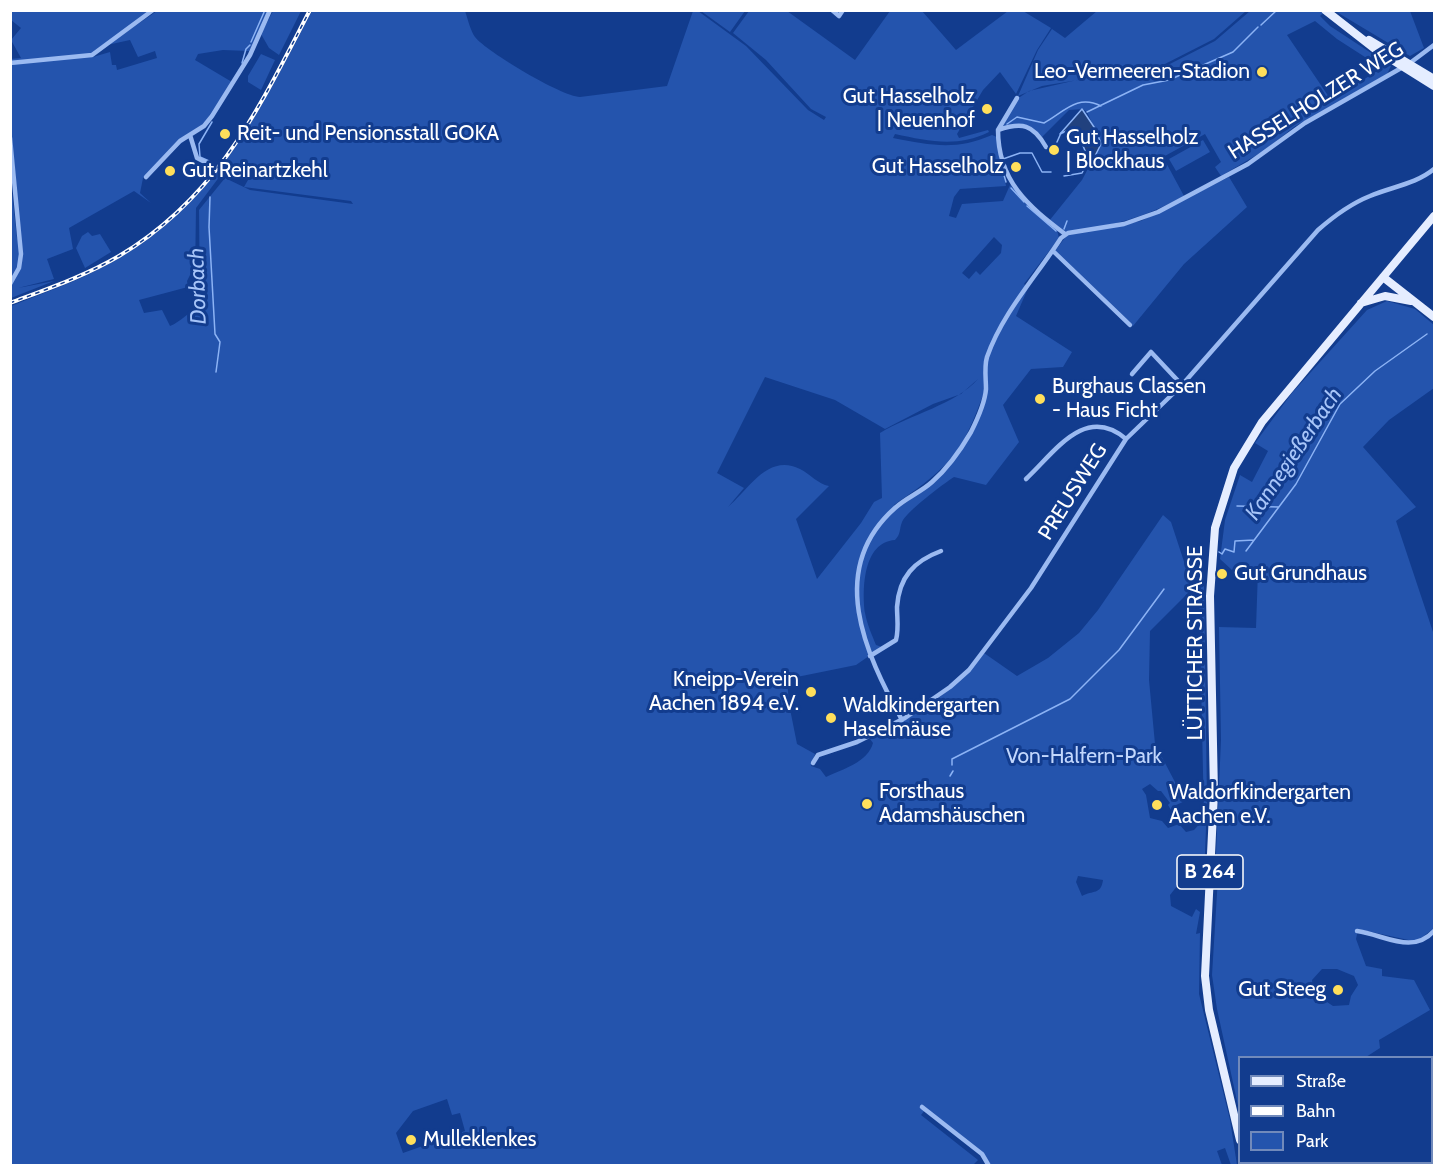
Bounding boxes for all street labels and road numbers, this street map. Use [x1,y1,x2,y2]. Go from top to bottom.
street label: HASSELHOLZER WEG [1224,37,1408,165]
street label: PREUSWEG [1033,439,1113,545]
street label: LÜTTICHER STRASSE [1183,545,1209,741]
road number: B 264 [1177,855,1243,889]

